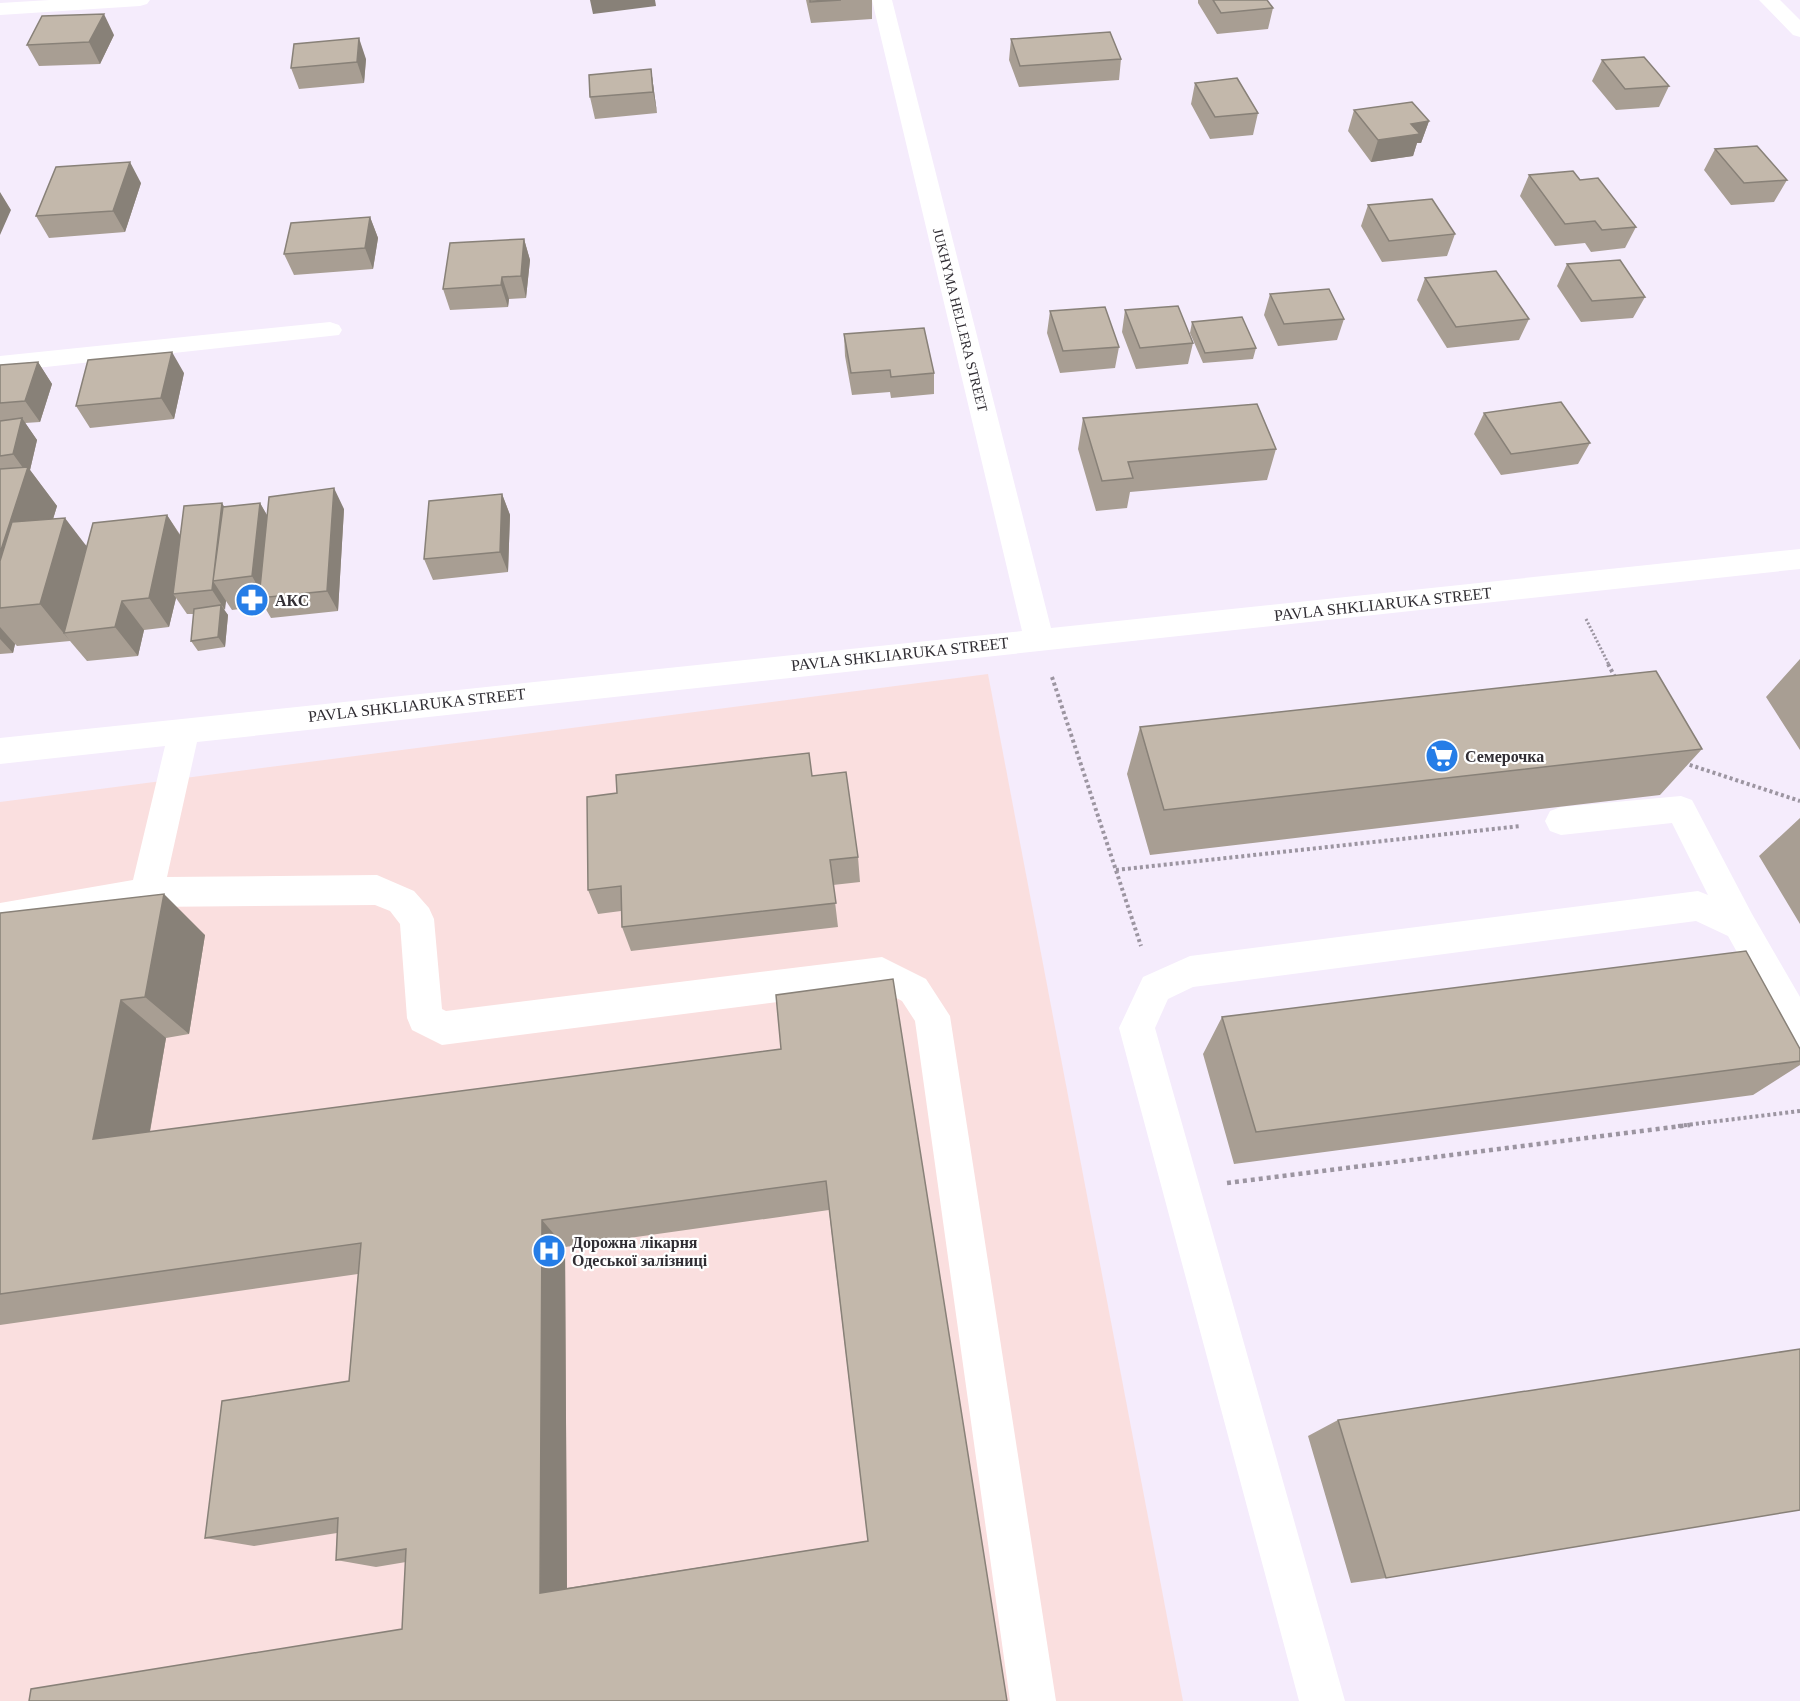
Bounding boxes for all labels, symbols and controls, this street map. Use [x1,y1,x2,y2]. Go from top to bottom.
street label: JUKHYMA HELLERA STREET [930,226,990,414]
pharmacy icon: АКС [234,582,270,618]
street label: PAVLA SHKLIARUKA STREET [1273,584,1493,624]
place label: АКС [275,592,309,609]
street label: PAVLA SHKLIARUKA STREET [790,634,1010,674]
street label: PAVLA SHKLIARUKA STREET [307,685,527,725]
supermarket icon: Семерочка [1424,738,1460,774]
place label: Семерочка [1465,748,1544,766]
hospital icon: Дорожна лікарня Одеської залізниці [531,1233,567,1269]
place label: Дорожна лікарня Одеської залізниці [572,1234,708,1269]

